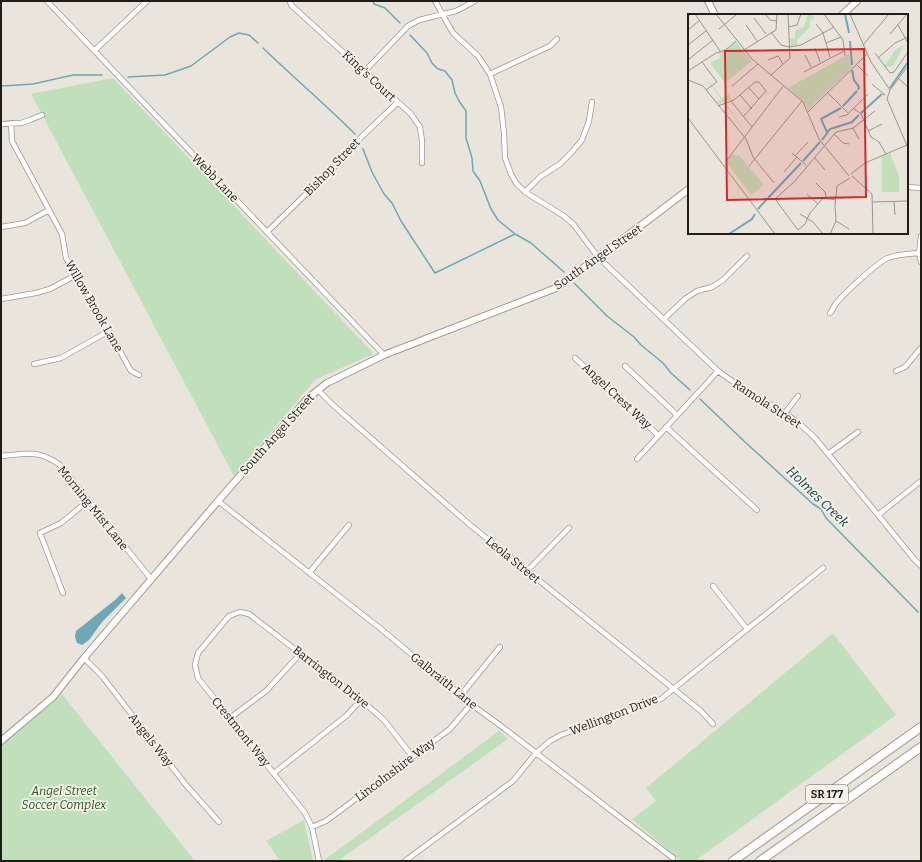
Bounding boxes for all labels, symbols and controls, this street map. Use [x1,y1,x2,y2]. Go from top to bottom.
inset map [688,14,908,234]
street label: King's Court [339,48,399,105]
street label: Bishop Street [301,135,363,199]
street label: Webb Lane [189,151,241,205]
street label: South Angel Street [551,221,645,293]
street label: Willow Brook Lane [62,258,126,354]
street label: Angel Crest Way [579,360,655,432]
street label: Ramola Street [730,377,804,432]
street label: South Angel Street [237,390,317,477]
street label: Morning Mist Lane [55,463,131,553]
water label: Holmes Creek [784,463,852,530]
street label: Leola Street [483,534,544,587]
street label: Barrington Drive [290,643,372,711]
street label: Galbraith Lane [408,650,480,712]
street label: Wellington Drive [568,692,660,738]
street label: Crestmont Way [209,694,274,770]
street label: Angels Way [126,710,177,770]
street label: Lincolnshire Way [352,735,438,805]
park label: Angel Street Soccer Complex [22,784,107,812]
road number: SR 177 [806,785,848,803]

